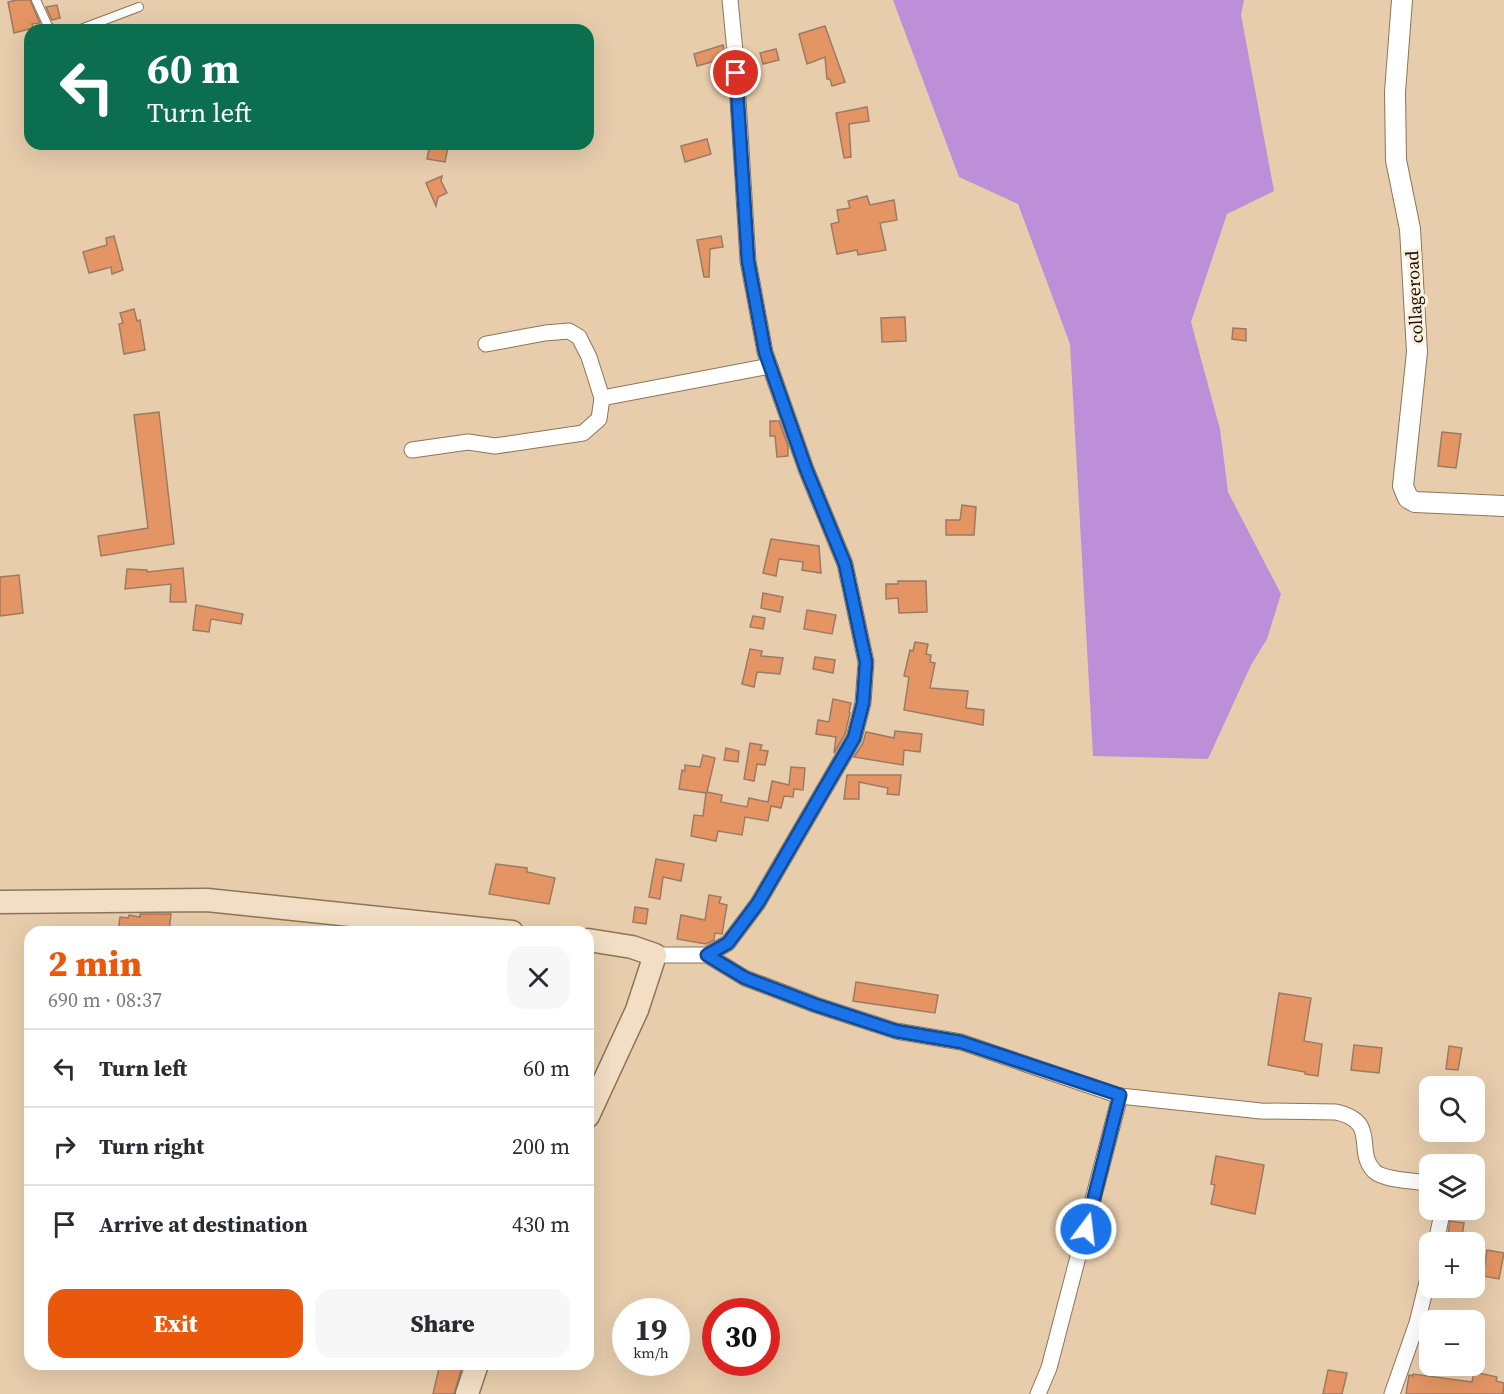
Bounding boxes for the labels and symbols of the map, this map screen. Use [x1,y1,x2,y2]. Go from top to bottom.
pin [710,47,761,98]
street label: collageroad [1399,250,1429,344]
position arrow [1054,1197,1118,1261]
speed limit sign: 30 [702,1298,780,1376]

